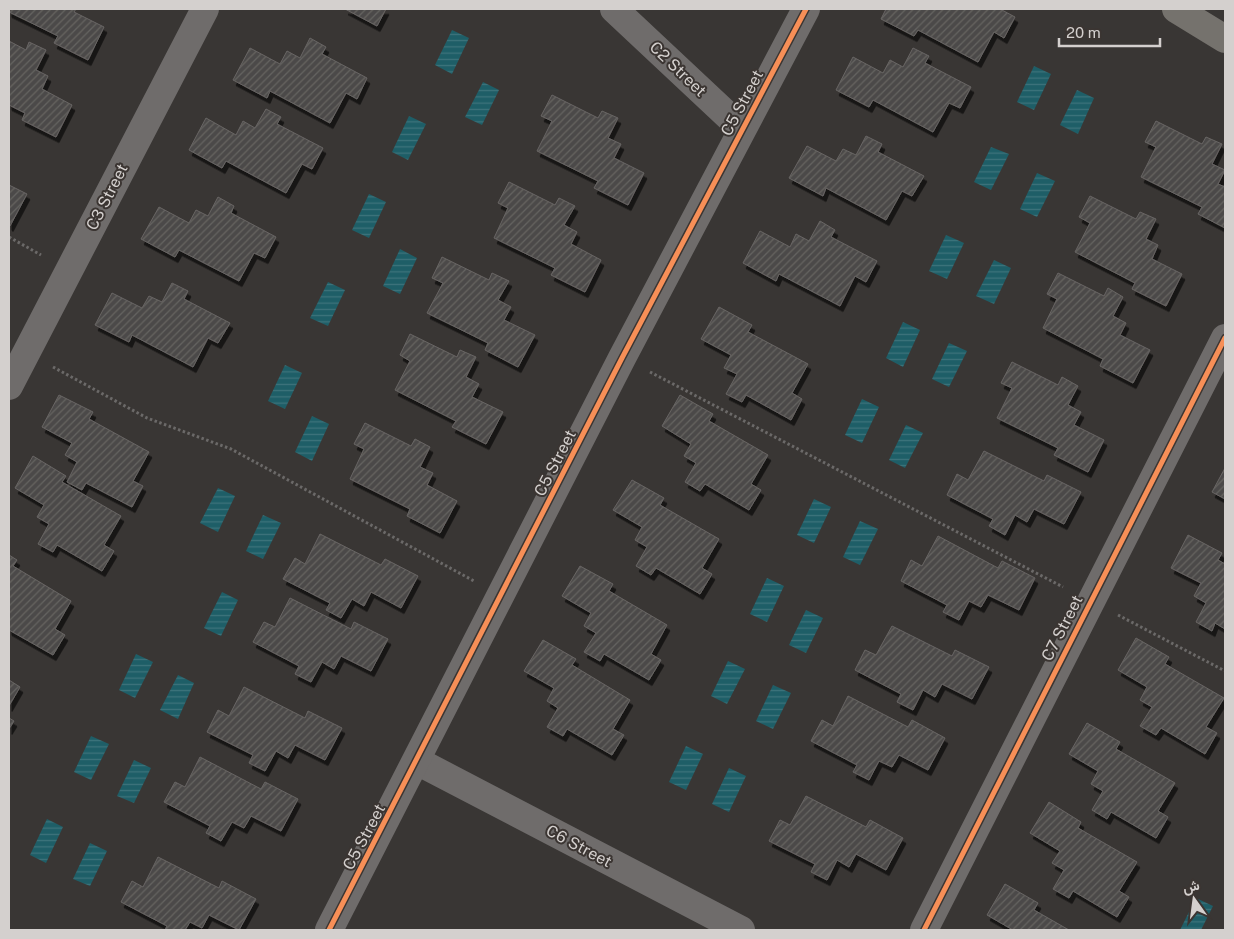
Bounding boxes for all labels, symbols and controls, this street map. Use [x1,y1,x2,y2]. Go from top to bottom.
scale bar [1059,15,1160,47]
text: 20 m [1066,24,1101,41]
street label: C2 Street [646,37,710,101]
street label: C5 Street [717,67,767,139]
street label: C3 Street [82,161,132,233]
street label: C5 Street [530,427,580,499]
street label: C7 Street [1037,592,1087,664]
street label: C5 Street [339,801,389,873]
street label: C6 Street [543,821,615,871]
north arrow [1169,874,1219,924]
text: ش [1181,877,1201,897]

